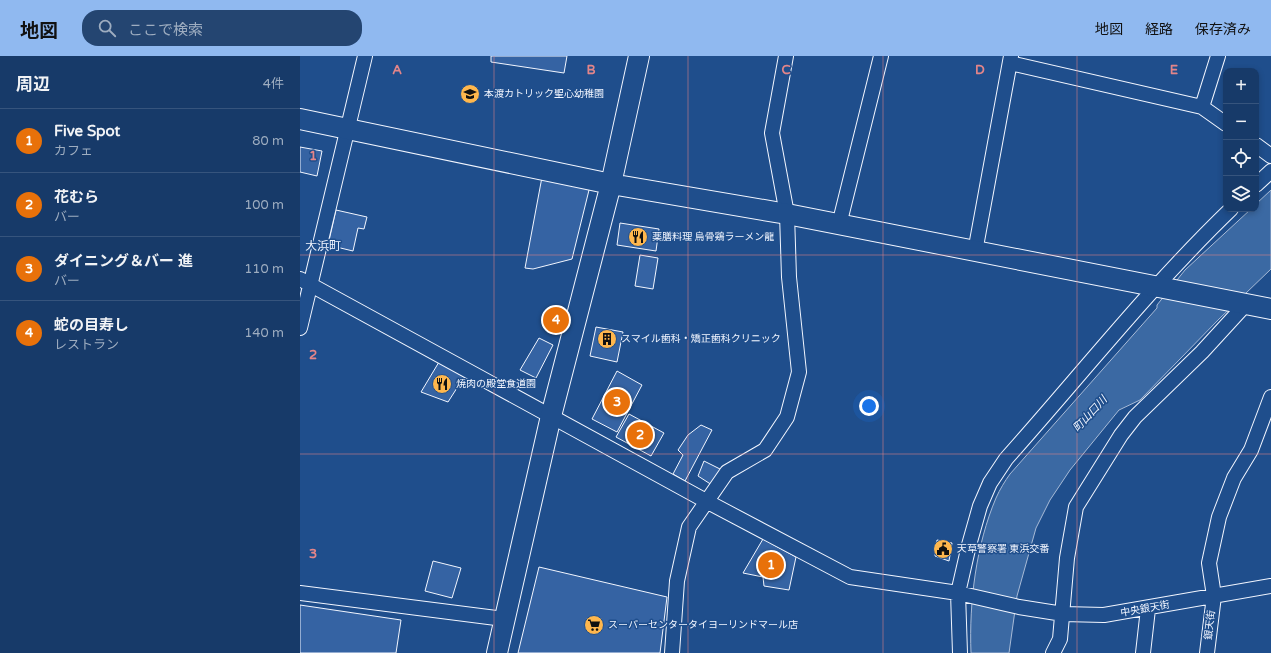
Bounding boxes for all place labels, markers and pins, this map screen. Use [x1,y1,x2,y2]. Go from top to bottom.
school or university icon: 本渡カトリック聖心幼稚園 [459,83,481,105]
place label: 本渡カトリック聖心幼稚園 [484,88,604,100]
restaurant icon: 薬膳料理 烏骨鶏ラーメン龍 [627,226,649,248]
place label: 薬膳料理 烏骨鶏ラーメン龍 [652,231,774,243]
pin: 4 [543,305,569,335]
building icon: スマイル歯科・矯正歯科クリニック [596,328,618,350]
place label: スマイル歯科・矯正歯科クリニック [621,333,781,345]
restaurant icon: 焼肉の殿堂食道園 [431,373,453,395]
place label: 焼肉の殿堂食道園 [456,378,536,390]
pin: 3 [604,387,630,417]
pin: 2 [627,420,653,450]
public building icon: 天草警察署 東浜交番 [932,538,954,560]
place label: 天草警察署 東浜交番 [957,543,1050,555]
pin: 1 [758,550,784,580]
supermarket icon: スーパーセンタータイヨーリンドマール店 [583,614,605,636]
place label: スーパーセンタータイヨーリンドマール店 [608,619,798,631]

